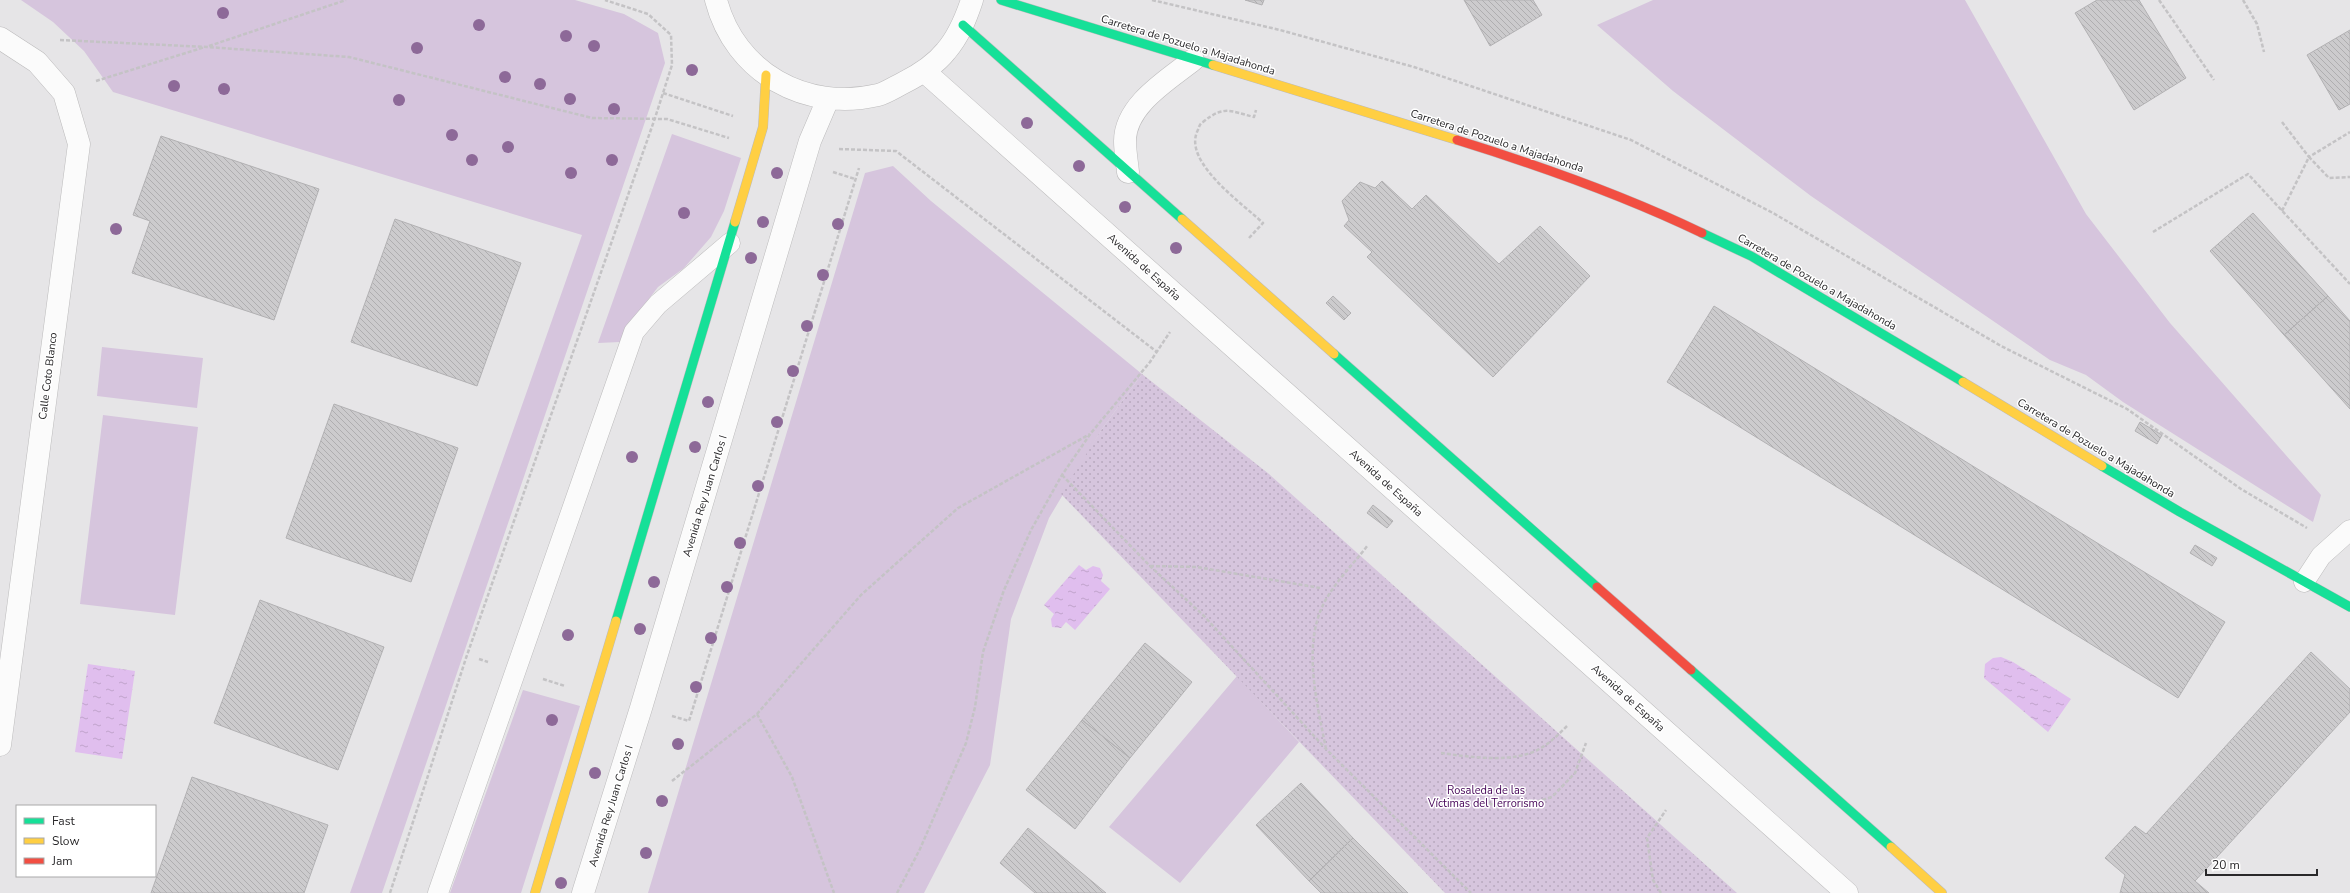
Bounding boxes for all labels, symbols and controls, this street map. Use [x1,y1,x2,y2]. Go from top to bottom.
street label: Carretera de Pozuelo a Majadahonda [1099,11,1277,79]
street label: Carretera de Pozuelo a Majadahonda [1408,106,1586,176]
street label: Avenida de España [1104,230,1184,304]
street label: Carretera de Pozuelo a Majadahonda [1735,230,1899,334]
street label: Calle Coto Blanco [35,331,61,421]
street label: Carretera de Pozuelo a Majadahonda [2014,395,2178,501]
street label: Avenida Rey Juan Carlos I [679,433,731,559]
street label: Avenida de España [1346,446,1426,520]
street label: Avenida de España [1588,661,1668,735]
street label: Avenida Rey Juan Carlos I [585,743,637,869]
park label: Rosaleda de las Víctimas del Terrorismo [1427,783,1544,811]
legend [16,805,156,877]
text: Fast [52,813,75,829]
text: Slow [52,833,80,849]
scale bar [2206,851,2317,877]
text: Jam [51,853,73,869]
text: 20 m [2212,857,2240,873]

